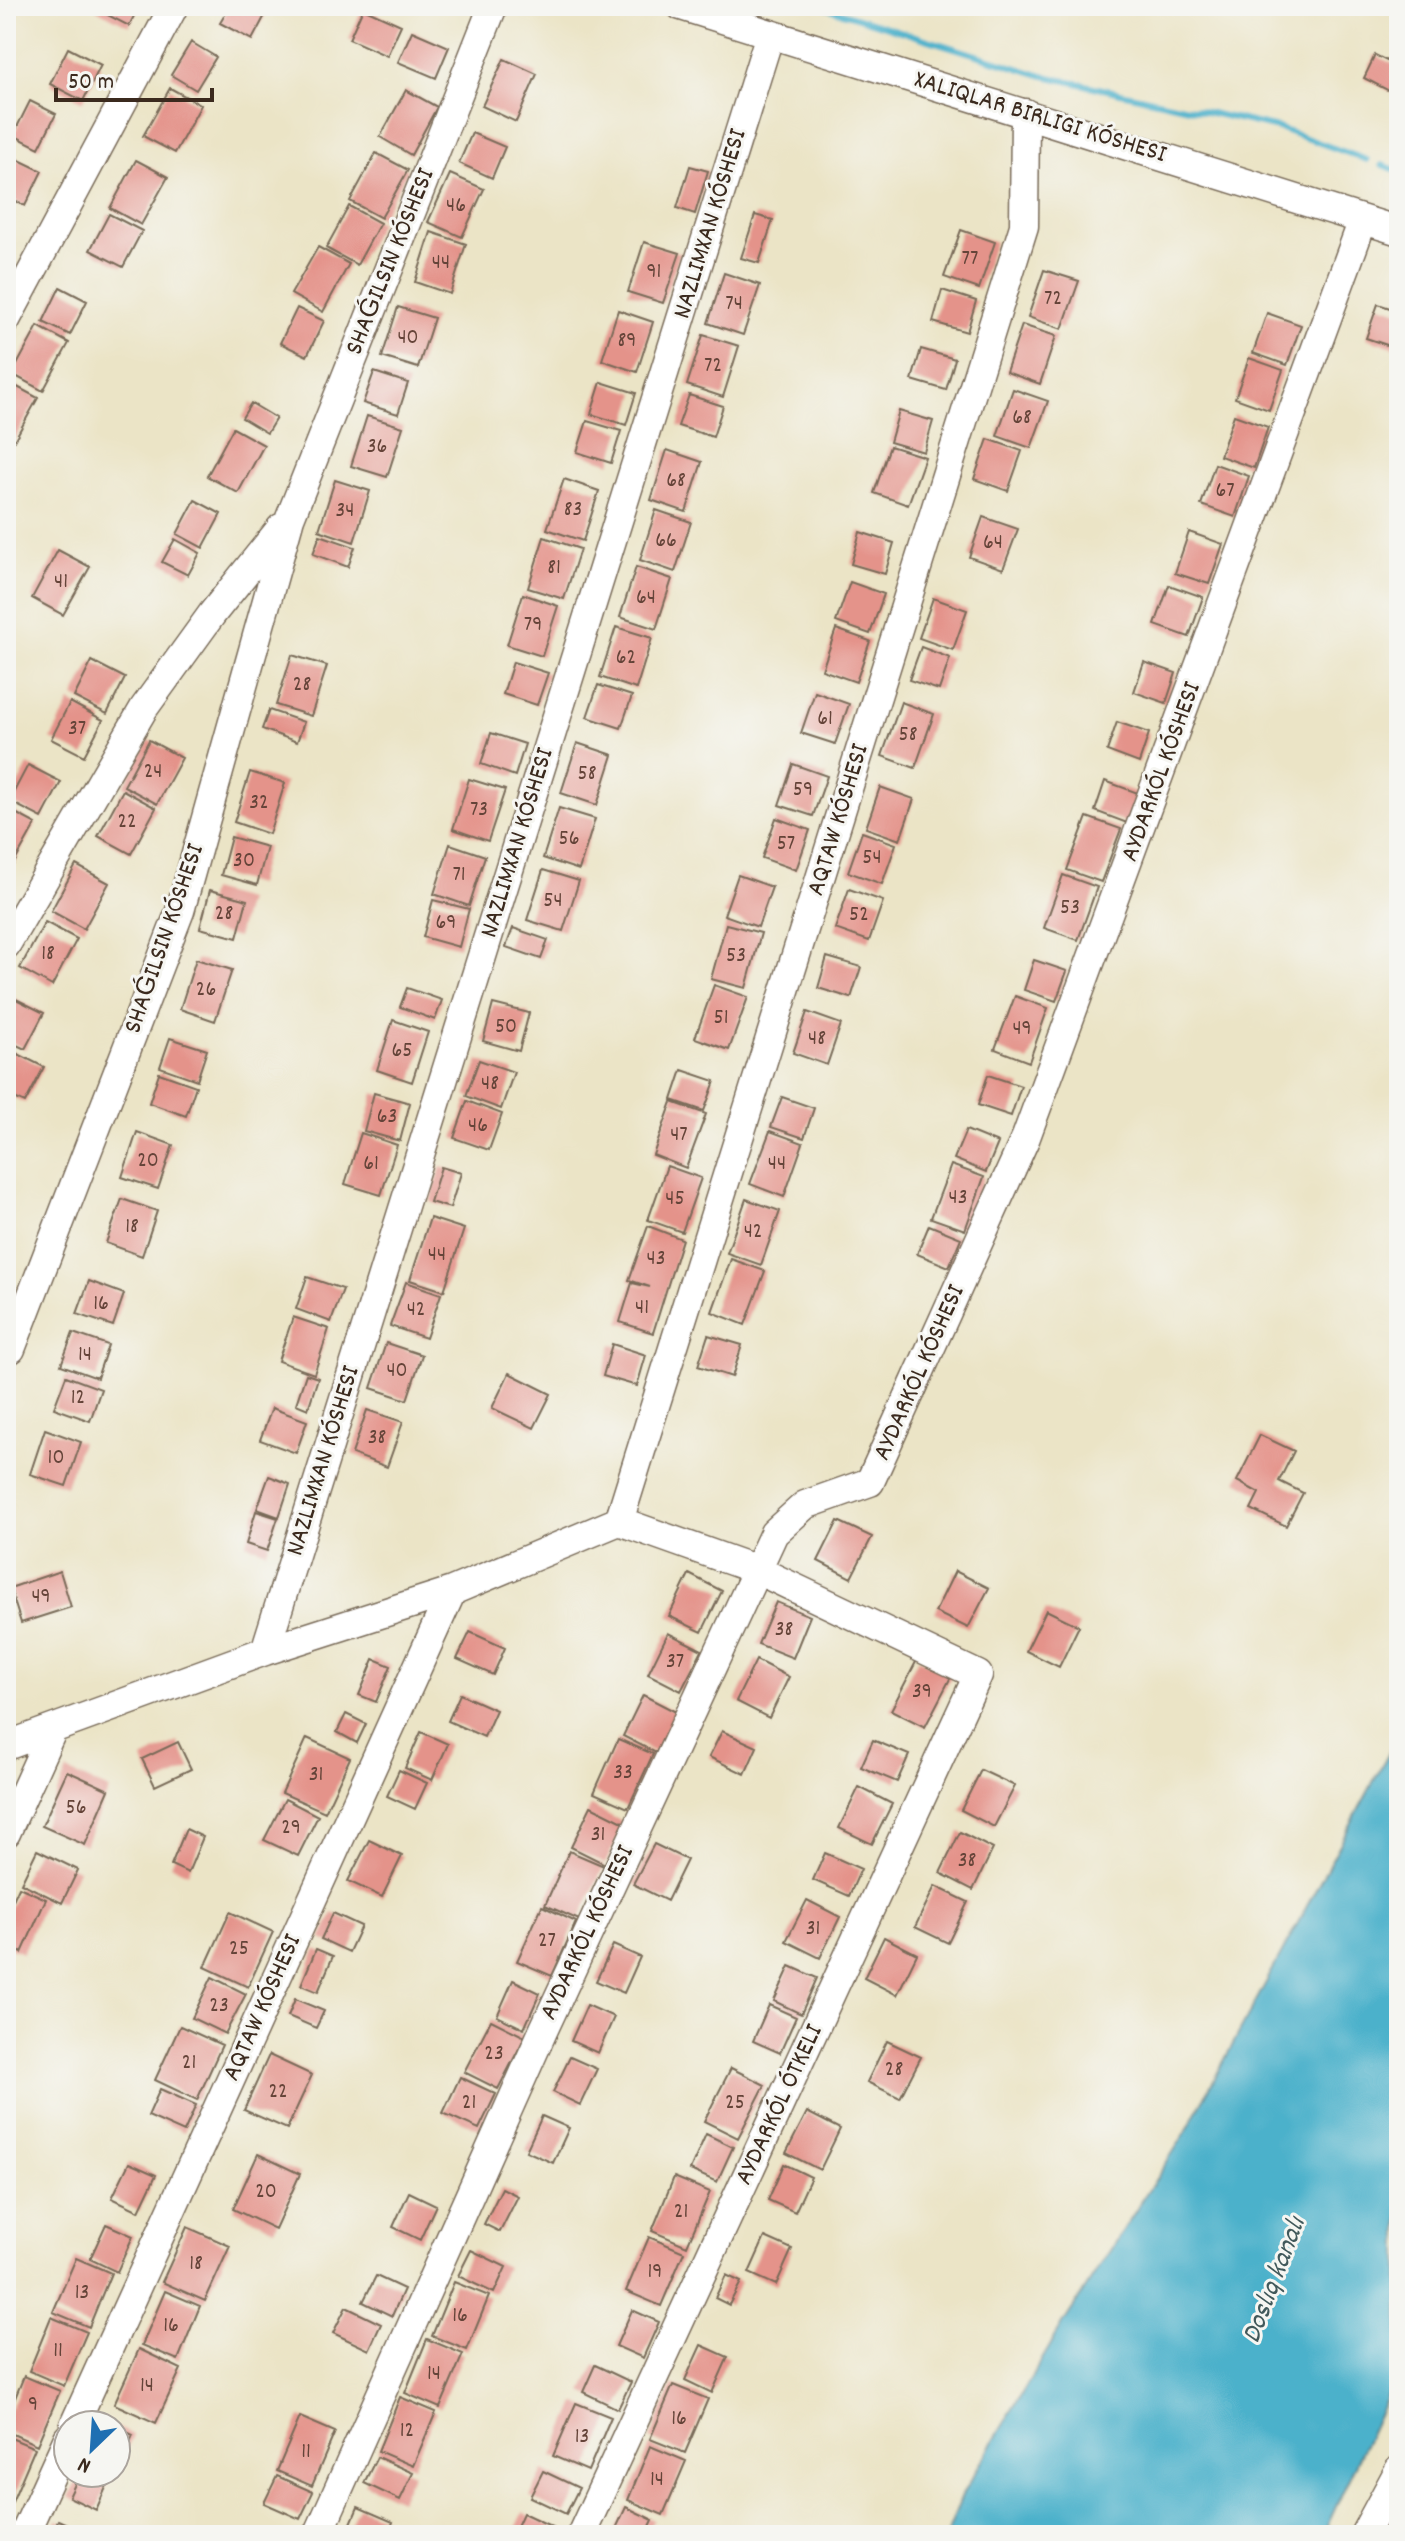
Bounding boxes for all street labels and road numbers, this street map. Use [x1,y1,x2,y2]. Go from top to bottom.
street label: XALIQLAR BIRLIGI KÓSHESI [909,62,1171,174]
street label: NAZLIMXAN KÓSHESI [665,124,757,324]
street label: SHAǴILSIN KÓSHESI [337,163,445,361]
street label: AYDARKÓL KÓSHESI [1112,677,1212,867]
street label: AQTAW KÓSHESI [798,739,880,901]
street label: NAZLIMXAN KÓSHESI [472,743,564,943]
street label: SHAǴILSIN KÓSHESI [115,839,215,1039]
street label: AYDARKÓL KÓSHESI [865,1279,975,1467]
street label: NAZLIMXAN KÓSHESI [278,1361,370,1561]
street label: AYDARKÓL KÓSHESI [531,1840,645,2026]
street label: AQTAW KÓSHESI [214,1929,312,2087]
street label: AYDARKÓL ÓTKELI [727,2018,833,2192]

